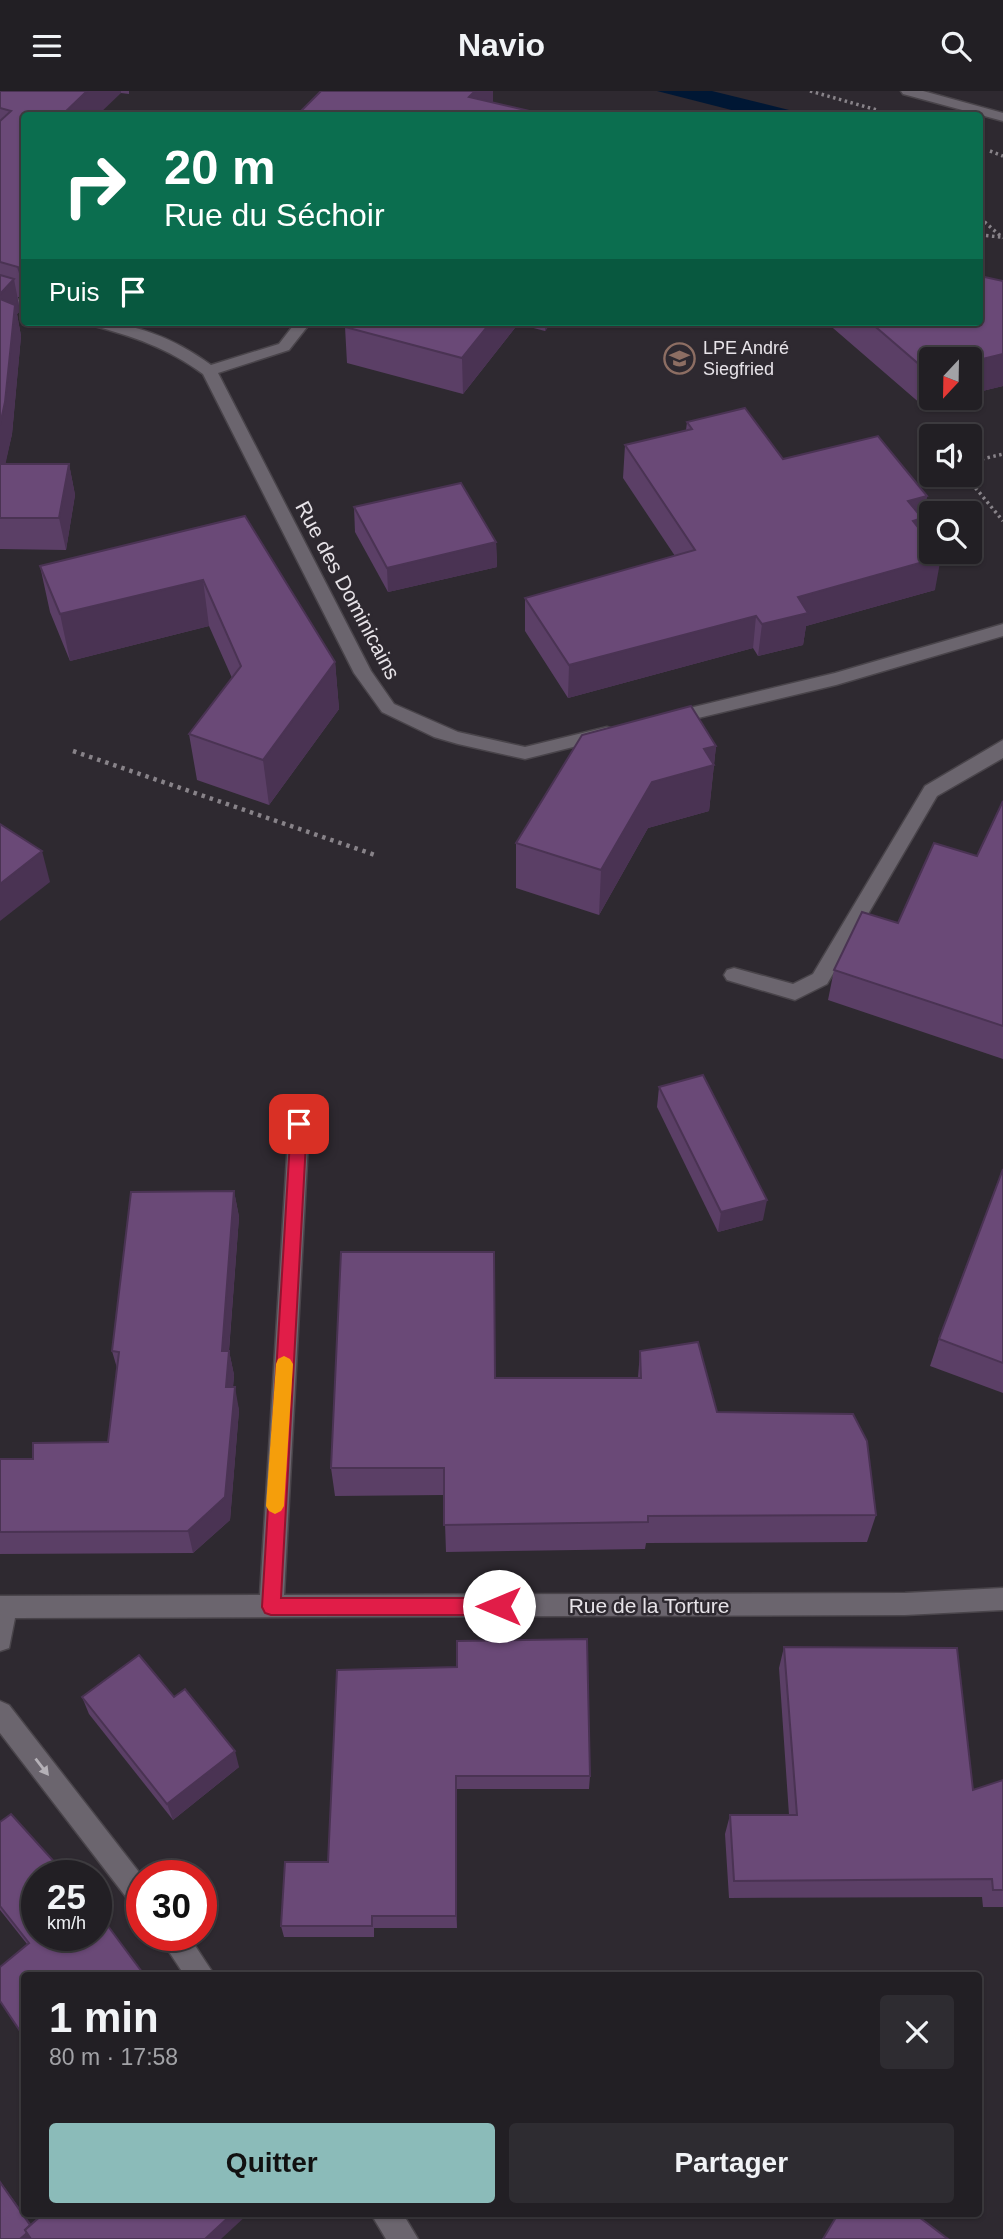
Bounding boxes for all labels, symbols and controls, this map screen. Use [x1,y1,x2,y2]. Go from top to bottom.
icon: menu [28,27,66,65]
text: Navio [458,27,545,63]
icon: search [937,27,975,65]
icon: right [49,140,140,231]
text: 20 m [164,140,276,194]
text: Rue du Séchoir [164,197,385,233]
icon: arrive [114,273,152,311]
text: Puis [49,277,100,307]
place label: LPE André Siegfried [703,338,789,379]
school or university icon: LPE André Siegfried [663,341,697,375]
north arrow [919,347,982,409]
map controls [919,347,982,564]
button: sound [919,424,982,487]
street label: Rue des Dominicains [291,497,405,683]
button: search [919,501,982,564]
pin [269,1094,329,1154]
icon: arrive [280,1105,318,1143]
position arrow [462,1569,536,1643]
street label: Rue de la Torture [569,1594,729,1617]
one-way arrow [34,1757,49,1775]
speed limit sign: 30 [126,1860,217,1951]
text: 25 [47,1877,86,1916]
text: km/h [47,1913,86,1933]
text: 1 min [49,1994,159,2041]
button: close [880,1995,954,2069]
text: 80 m · 17:58 [49,2044,178,2070]
button: Quitter [49,2123,495,2203]
button: Partager [509,2123,954,2203]

